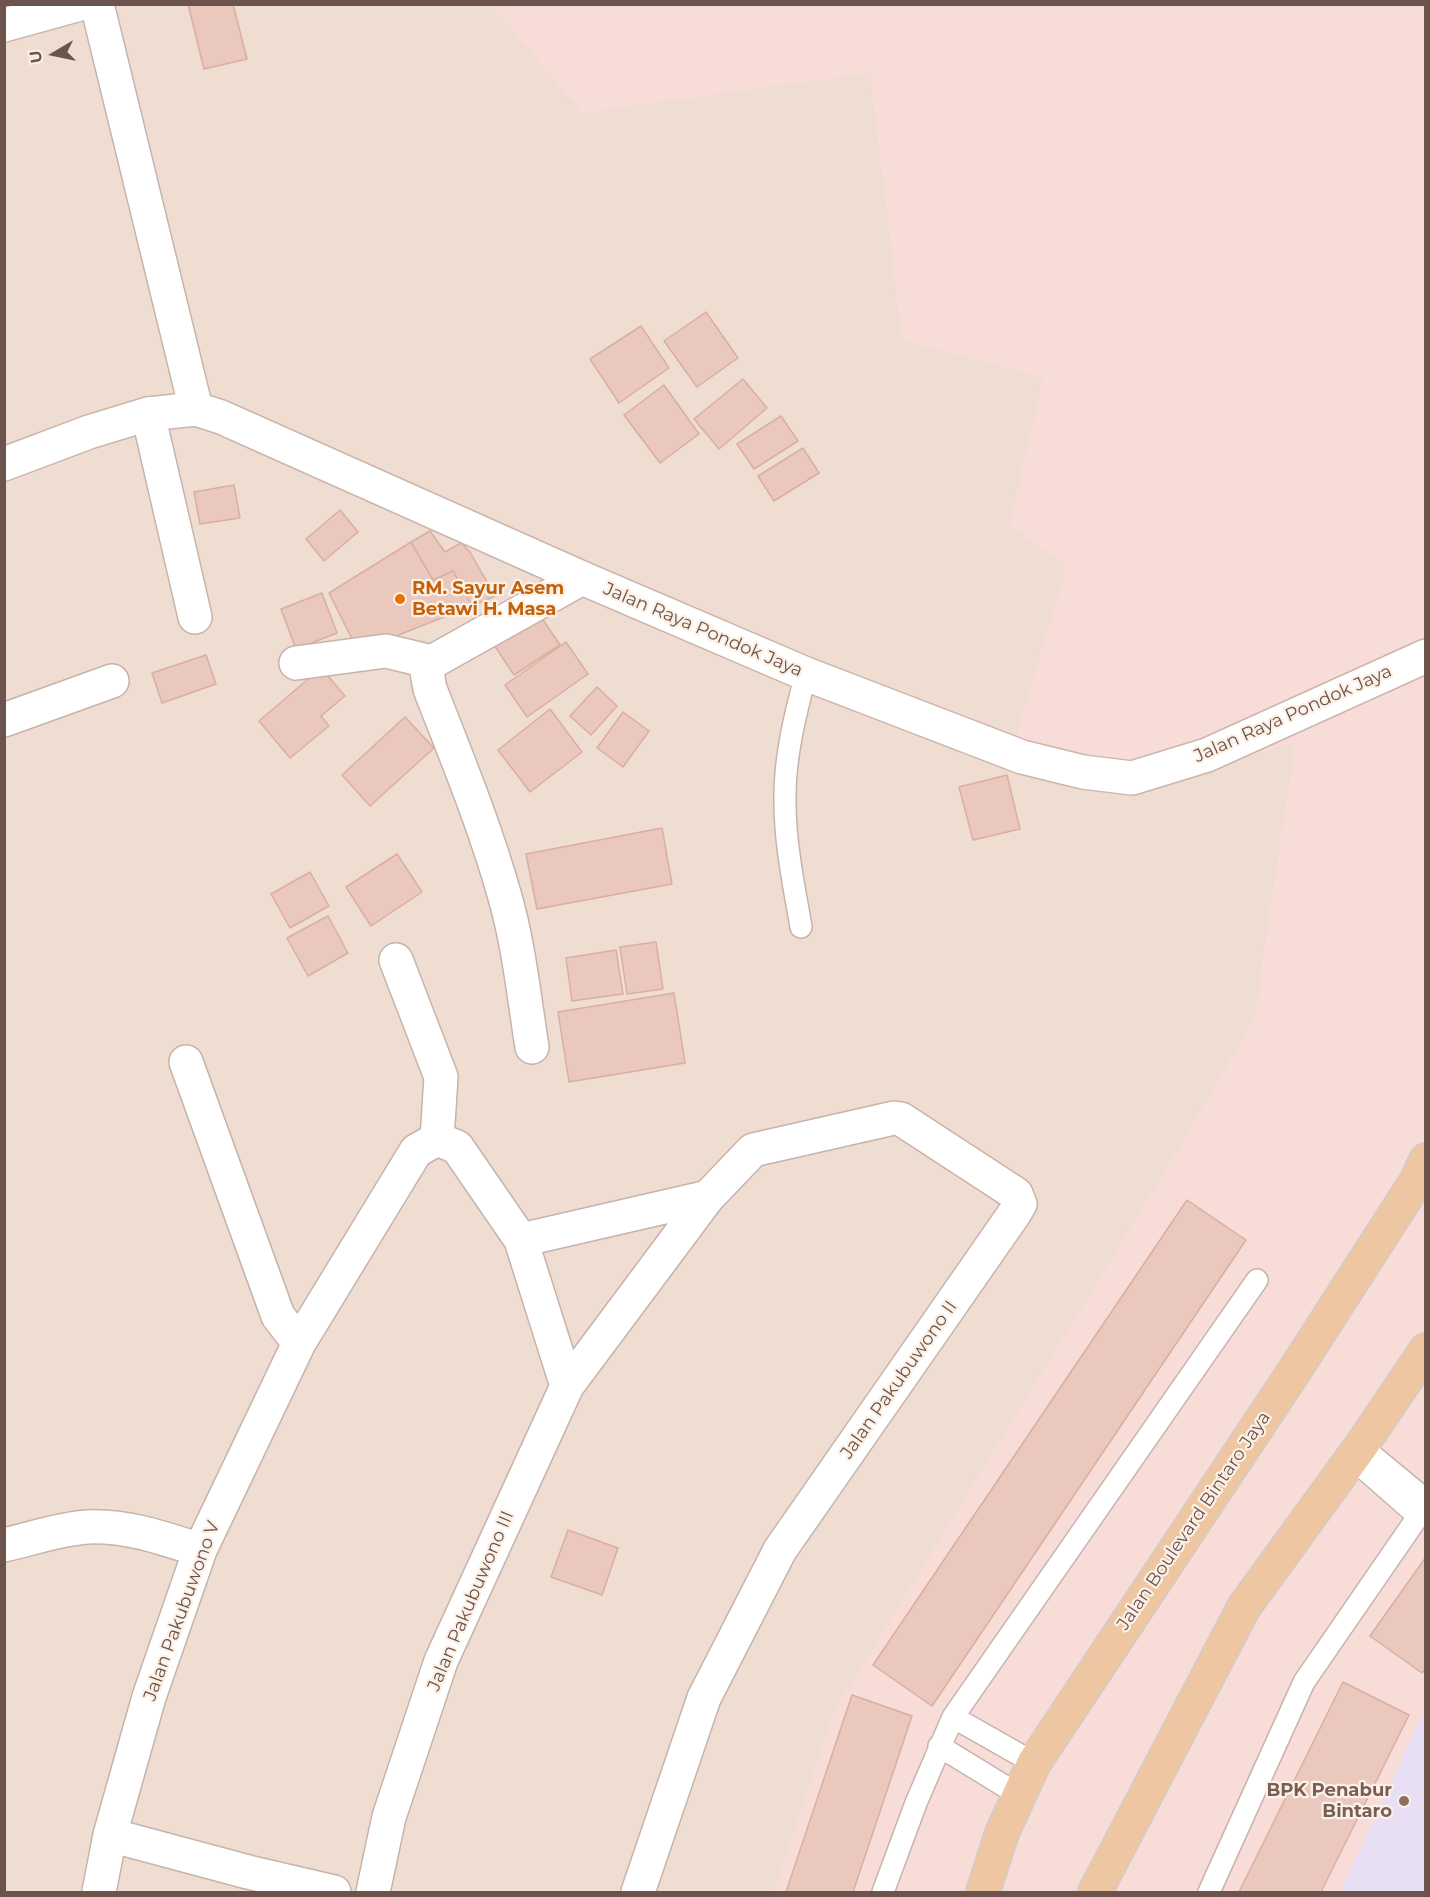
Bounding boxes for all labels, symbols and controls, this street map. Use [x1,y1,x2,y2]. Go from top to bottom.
north arrow [24,24,84,84]
text: U [25,49,46,65]
place label: RM. Sayur Asem Betawi H. Masa [412,578,564,620]
street label: Jalan Raya Pondok Jaya [600,578,806,682]
marker: RM. Sayur Asem Betawi H. Masa [393,592,407,606]
street label: Jalan Raya Pondok Jaya [1191,661,1395,767]
street label: Jalan Pakubuwono II [836,1297,962,1463]
street label: Jalan Boulevard Bintaro Jaya [1113,1408,1275,1634]
street label: Jalan Pakubuwono III [423,1508,519,1694]
street label: Jalan Pakubuwono V [139,1518,225,1704]
place label: BPK Penabur Bintaro [1266,1780,1392,1822]
marker: BPK Penabur Bintaro [1397,1794,1411,1808]

